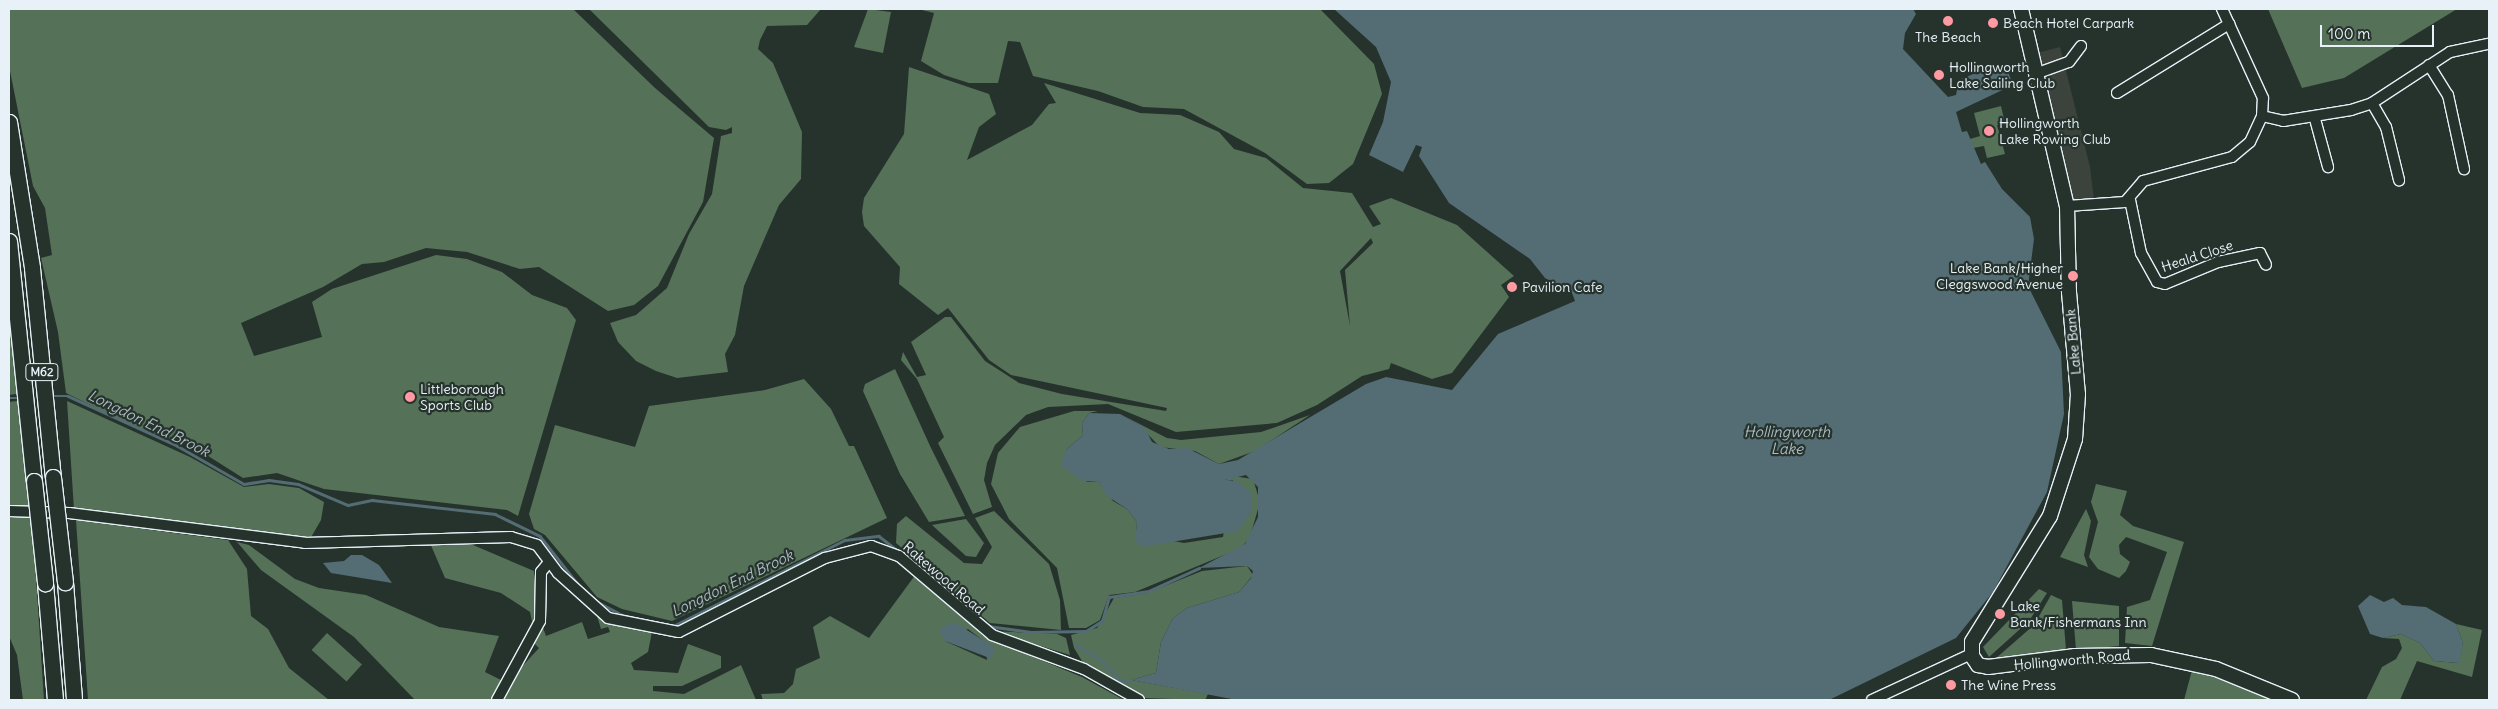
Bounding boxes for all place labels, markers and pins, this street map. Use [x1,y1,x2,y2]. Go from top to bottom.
marker: The Beach [1942,15,1954,27]
place label: Beach Hotel Carpark [2003,15,2134,31]
marker: Beach Hotel Carpark [1987,17,1999,29]
place label: The Beach [1915,29,1981,45]
place label: Hollingworth Lake Sailing Club [1949,59,2055,92]
marker: Hollingworth Lake Sailing Club [1933,69,1945,81]
place label: Hollingworth Lake Rowing Club [1999,115,2111,148]
marker: Hollingworth Lake Rowing Club [1983,125,1995,137]
place label: Lake Bank/Higher Cleggswood Avenue [1936,260,2063,292]
marker: Lake Bank/Higher Cleggswood Avenue [2067,270,2079,282]
place label: Pavilion Cafe [1522,279,1602,295]
marker: Pavilion Cafe [1506,281,1518,293]
place label: Littleborough Sports Club [420,381,504,414]
marker: Littleborough Sports Club [404,391,416,403]
place label: Lake Bank/Fishermans Inn [2010,598,2147,630]
marker: Lake Bank/Fishermans Inn [1994,608,2006,620]
place label: The Wine Press [1961,677,2056,693]
marker: The Wine Press [1945,679,1957,691]

